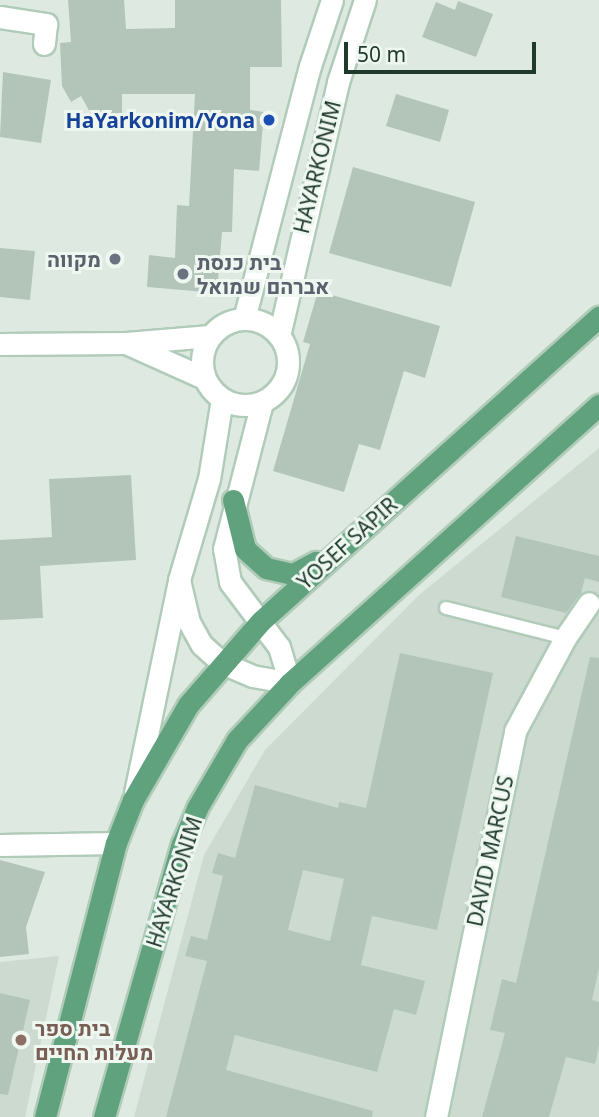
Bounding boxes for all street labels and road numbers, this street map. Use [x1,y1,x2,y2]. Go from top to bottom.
street label: HAYARKONIM [288,98,346,236]
street label: YOSEF SAPIR [292,492,402,594]
street label: DAVID MARCUS [462,773,518,929]
street label: HAYARKONIM [141,813,207,951]

